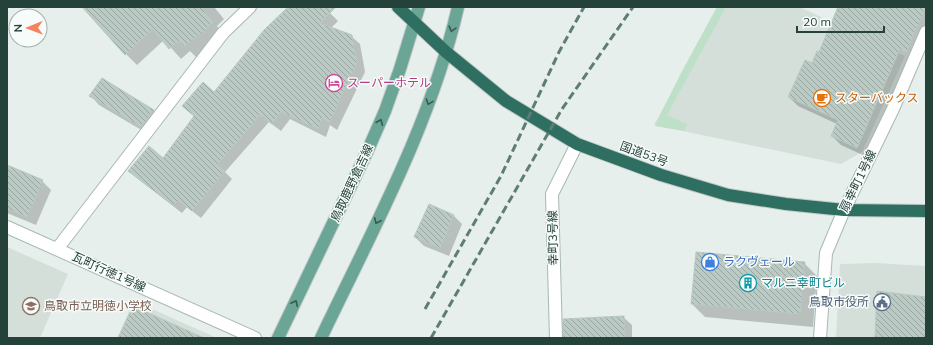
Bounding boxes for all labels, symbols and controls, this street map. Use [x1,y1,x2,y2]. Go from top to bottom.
north arrow [8,8,48,48]
scale bar [797,8,884,34]
text: 20 m [803,14,831,29]
text: N [11,24,25,32]
one-way arrow [448,26,457,33]
hotel icon: スーパーホテル [324,73,344,93]
place label: スーパーホテル [347,75,431,90]
cafe icon: スターバックス [812,88,832,108]
place label: スターバックス [835,90,919,105]
one-way arrow [425,98,434,105]
one-way arrow [375,118,383,126]
street label: 国道53号 [618,138,670,169]
street label: 鳥取鹿野倉吉線 [327,142,376,224]
street label: 扇幸町1号線 [836,147,879,214]
street label: 幸町3号線 [545,210,560,266]
one-way arrow [374,216,382,224]
street label: 瓦町行徳1号線 [70,249,148,295]
shop icon: ラクヴェール [700,252,720,272]
place label: ラクヴェール [723,254,795,269]
building icon: マルニ幸町ビル [738,273,758,293]
place label: マルニ幸町ビル [761,275,845,290]
public building icon: 鳥取市役所 [872,292,892,312]
place label: 鳥取市役所 [809,294,869,309]
school or university icon: 鳥取市立明徳小学校 [21,296,41,316]
place label: 鳥取市立明徳小学校 [44,298,152,313]
one-way arrow [290,299,298,307]

